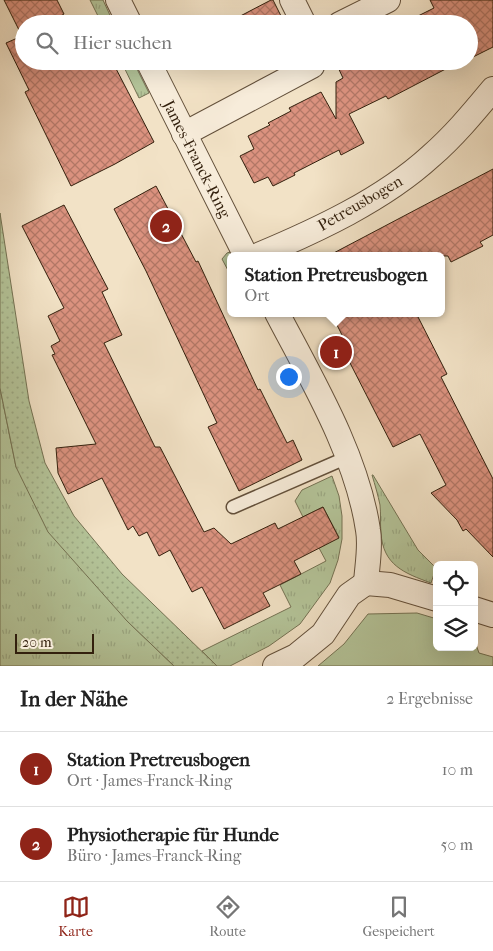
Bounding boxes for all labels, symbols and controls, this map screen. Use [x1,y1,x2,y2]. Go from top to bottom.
search box [15,15,478,70]
icon: search [33,29,61,57]
text: Hier suchen [73,32,172,54]
street label: James-Franck-Ring [158,95,235,222]
street label: Petreusbogen [314,171,406,235]
pin: 2 [150,207,182,245]
popup [227,252,445,317]
text: Station Pretreusbogen [244,264,428,286]
text: Ort [244,286,270,305]
pin: 1 [320,333,352,371]
your location [276,364,302,390]
map controls [433,561,478,651]
button: locate [433,561,478,606]
button: layers [433,606,478,651]
scale bar [15,631,94,654]
text: 20 m [22,634,52,651]
text: In der Nähe [20,687,128,711]
text: 2 Ergebnisse [386,689,473,708]
text: Station Pretreusbogen [67,749,250,771]
text: 1 [33,760,39,779]
text: 10 m [442,760,473,779]
text: Ort · James-Franck-Ring [67,771,232,790]
text: Physiotherapie für Hunde [67,824,279,846]
text: 2 [32,835,40,854]
text: 50 m [441,835,473,854]
text: Büro · James-Franck-Ring [67,846,241,865]
tab: Karte [58,893,93,940]
tab: Route [209,893,246,940]
tab: Gespeichert [362,893,435,940]

